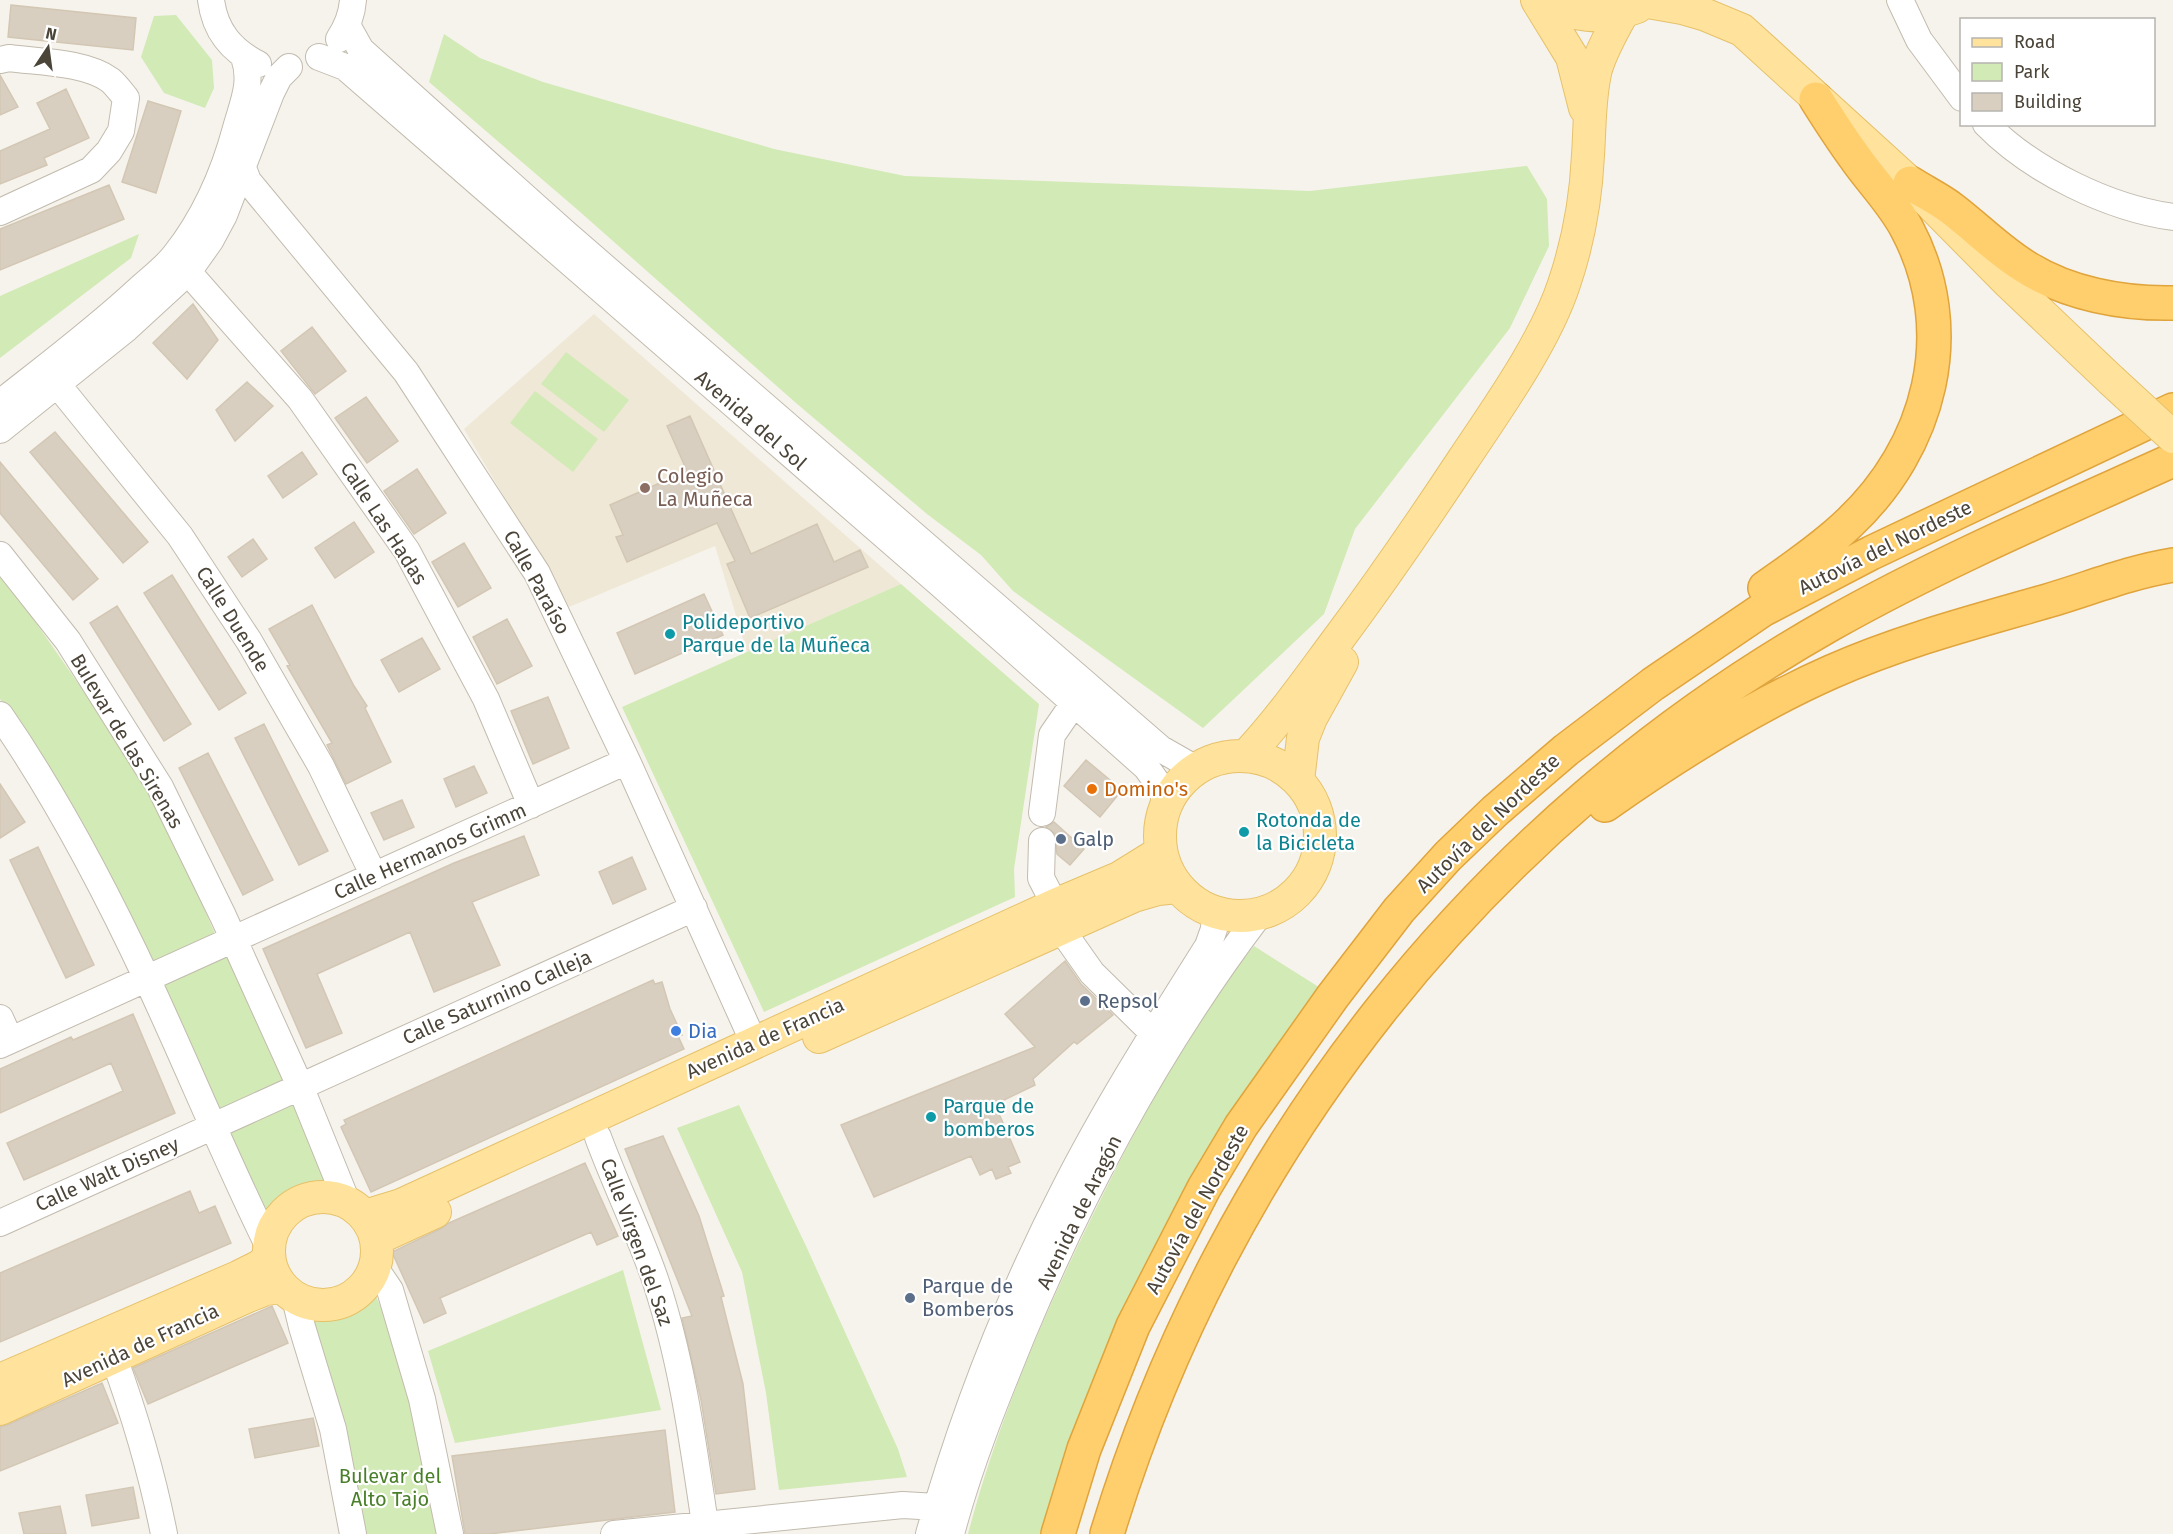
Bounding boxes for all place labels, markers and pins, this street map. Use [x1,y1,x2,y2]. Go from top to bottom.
place label: Colegio La Muñeca [657,464,753,511]
marker: Colegio La Muñeca [638,481,652,495]
place label: Polideportivo Parque de la Muñeca [682,610,870,657]
marker: Polideportivo Parque de la Muñeca [663,627,677,641]
place label: Domino's [1104,777,1188,801]
marker: Domino's [1085,782,1099,796]
place label: Rotonda de la Bicicleta [1256,808,1361,855]
marker: Rotonda de la Bicicleta [1237,825,1251,839]
place label: Galp [1073,827,1114,851]
marker: Galp [1054,832,1068,846]
place label: Repsol [1097,989,1159,1013]
marker: Repsol [1078,994,1092,1008]
place label: Dia [688,1019,717,1043]
marker: Dia [669,1024,683,1038]
place label: Parque de bomberos [943,1094,1035,1141]
marker: Parque de bomberos [924,1110,938,1124]
place label: Parque de Bomberos [922,1274,1014,1321]
marker: Parque de Bomberos [903,1291,917,1305]

